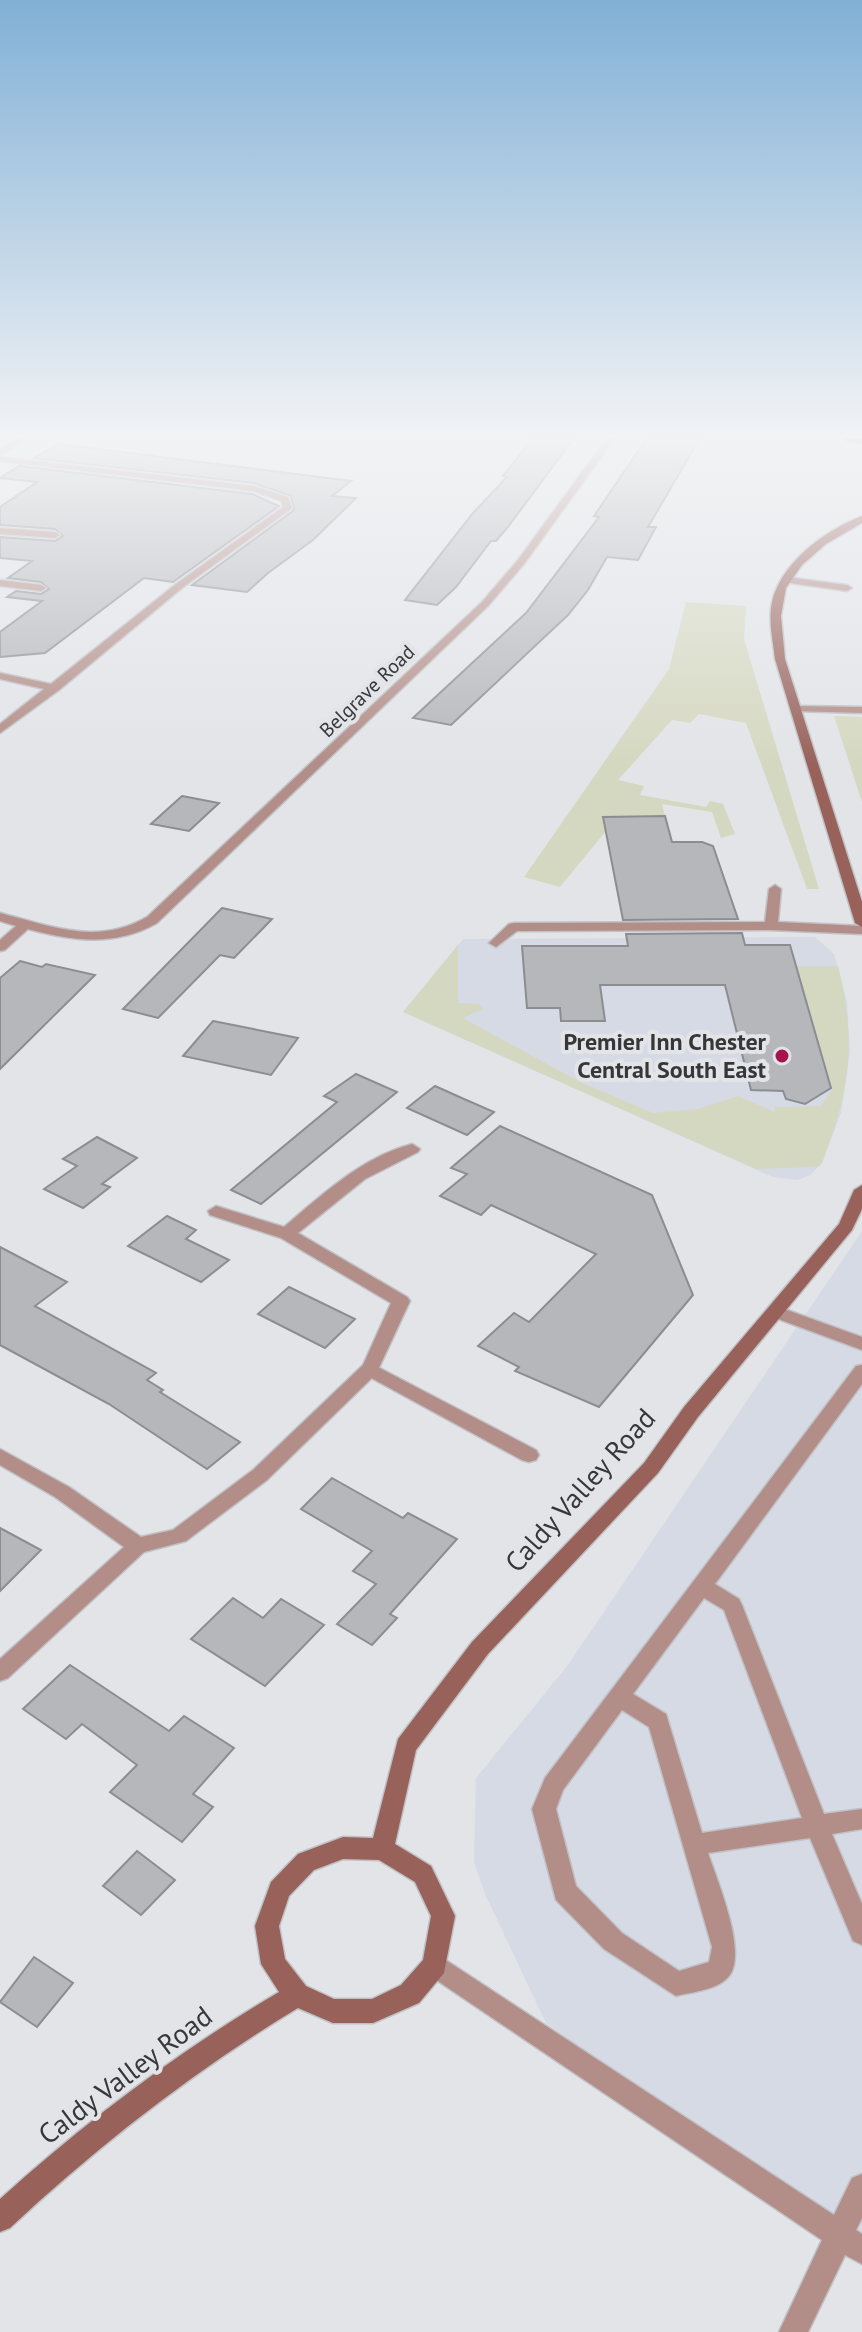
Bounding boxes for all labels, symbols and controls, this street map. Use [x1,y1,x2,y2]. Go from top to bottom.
street label: Belgrave Road [314,639,420,743]
place label: Premier Inn Chester Central South East [563,1026,767,1085]
marker: Premier Inn Chester Central South East [773,1047,791,1065]
street label: Caldy Valley Road [496,1400,663,1580]
street label: Caldy Valley Road [30,1997,219,2152]

